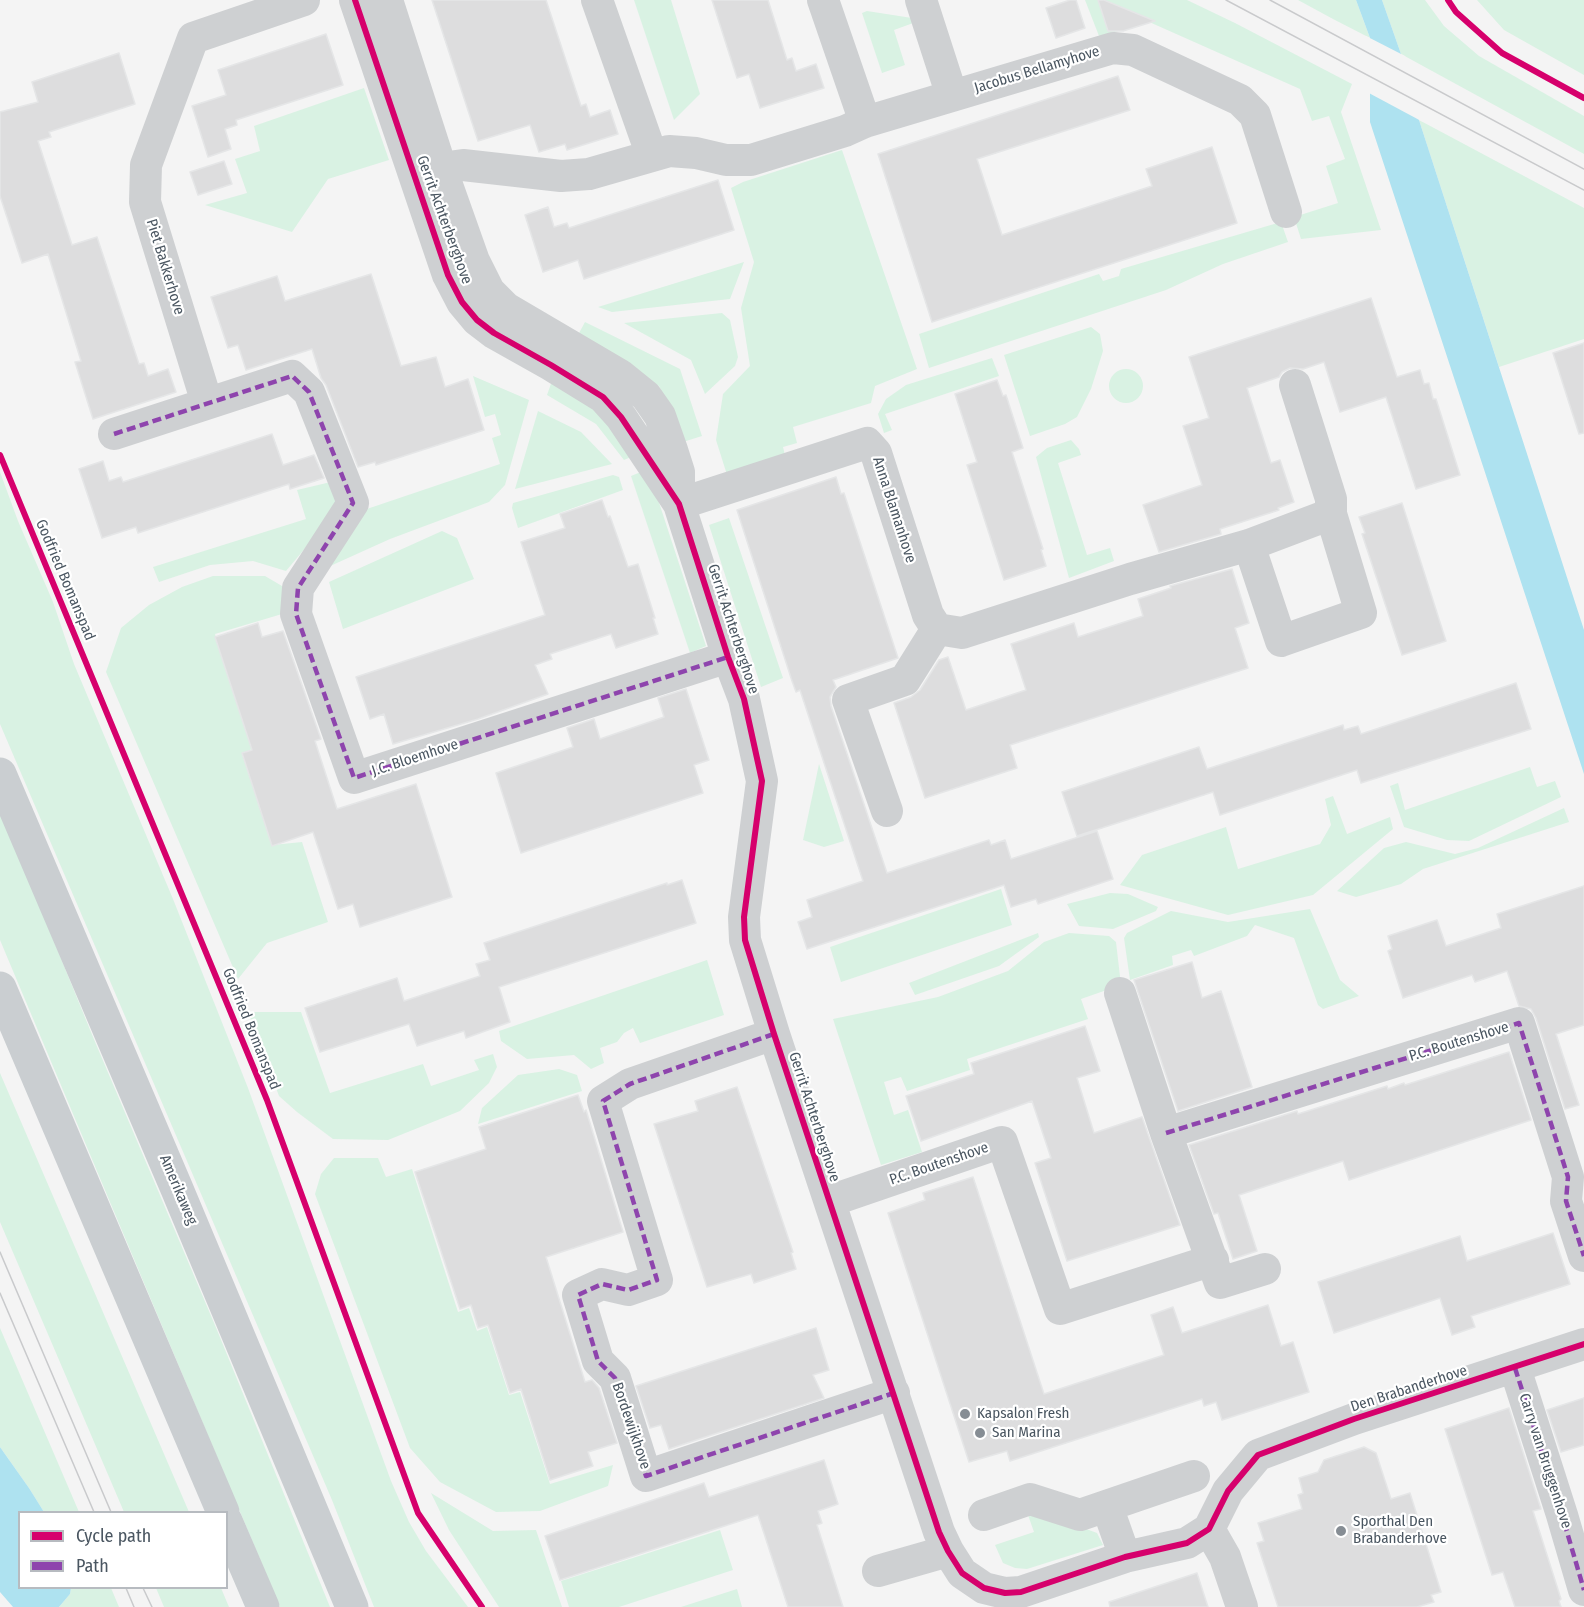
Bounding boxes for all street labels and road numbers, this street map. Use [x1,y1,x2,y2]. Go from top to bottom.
street label: Jacobus Bellamyhove [972,42,1102,98]
street label: Gerrit Achterberghove [412,153,476,287]
street label: Piet Bakkerhove [142,217,188,317]
street label: Anna Blamanhove [868,455,920,565]
street label: Godfried Bomanspad [31,517,99,643]
street label: Gerrit Achterberghove [704,562,762,696]
street label: J.C. Bloemhove [369,736,461,780]
street label: Godfried Bomanspad [218,966,284,1092]
street label: P.C. Boutenshove [1407,1018,1511,1066]
street label: Gerrit Achterberghove [785,1050,843,1184]
street label: P.C. Boutenshove [887,1139,991,1189]
street label: Amerikaweg [155,1152,201,1228]
street label: Den Brabanderhove [1348,1362,1470,1416]
street label: Bordewijkhove [608,1380,654,1472]
street label: Carry van Bruggenhove [1515,1391,1575,1531]

